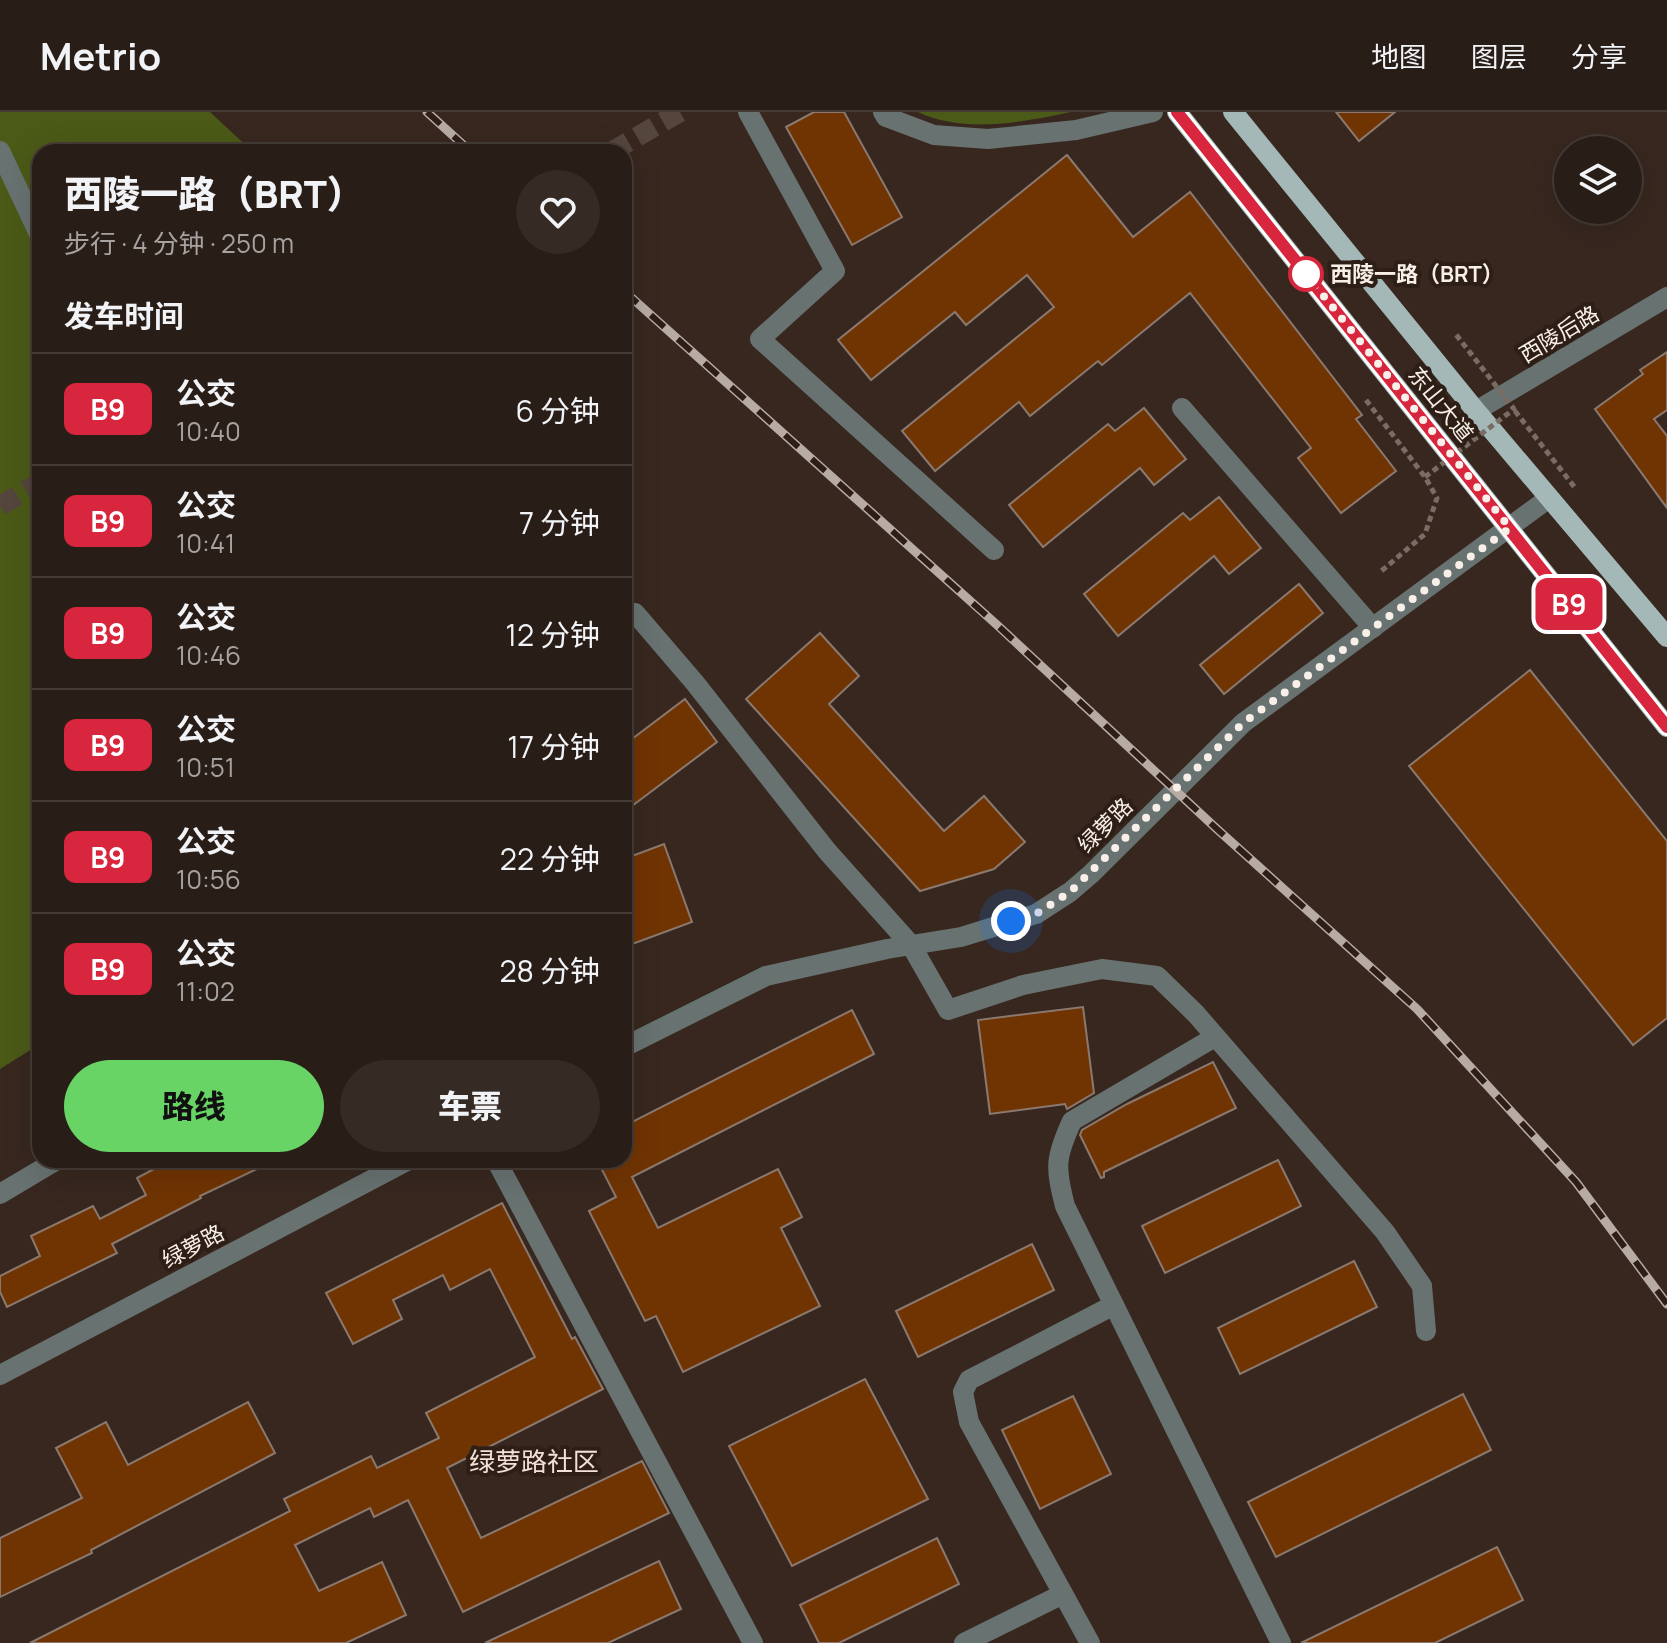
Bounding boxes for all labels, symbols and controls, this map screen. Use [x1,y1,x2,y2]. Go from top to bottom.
text: Metrio [40,29,161,81]
text: 地图 [1371,37,1427,75]
text: 图层 [1471,37,1527,75]
text: 分享 [1571,37,1627,75]
map controls [1554,136,1642,224]
button: layers [1554,136,1642,224]
text: 西陵一路（BRT） [64,167,365,219]
button: heart [516,170,600,254]
text: 步行 · 4 分钟 · 250 m [64,225,294,261]
marker: 西陵一路（BRT） [1289,257,1323,291]
place label: 西陵一路（BRT） [1330,259,1504,289]
text: 发车时间 [64,295,184,336]
street label: 西陵后路 [1514,298,1604,370]
street label: 东山大道 [1402,360,1480,448]
text: 公交 [176,372,236,413]
text: B9 [90,390,126,428]
text: 6 分钟 [515,390,600,431]
text: 10:40 [176,413,241,449]
text: 公交 [176,484,236,525]
text: B9 [90,502,126,540]
text: 7 分钟 [519,502,600,543]
text: 10:41 [176,525,235,561]
line badge: B9 [1533,578,1605,630]
text: B9 [1551,585,1587,623]
text: 公交 [176,596,236,637]
text: B9 [90,614,126,652]
text: 12 分钟 [505,614,600,655]
text: 10:46 [176,637,241,673]
text: 公交 [176,708,236,749]
text: B9 [90,726,126,764]
text: 17 分钟 [507,726,600,767]
text: 10:51 [176,749,235,785]
street label: 绿萝路 [1071,791,1139,859]
text: 公交 [176,820,236,861]
text: B9 [90,838,126,876]
text: 22 分钟 [500,838,600,879]
text: 10:56 [176,861,241,897]
your location [991,901,1031,941]
text: 公交 [176,932,236,973]
text: B9 [90,950,126,988]
text: 28 分钟 [499,950,600,991]
text: 11:02 [176,973,235,1009]
button: 路线 [64,1060,324,1152]
button: 车票 [340,1060,600,1152]
street label: 绿萝路 [157,1217,229,1275]
district label: 绿萝路社区 [469,1443,599,1479]

